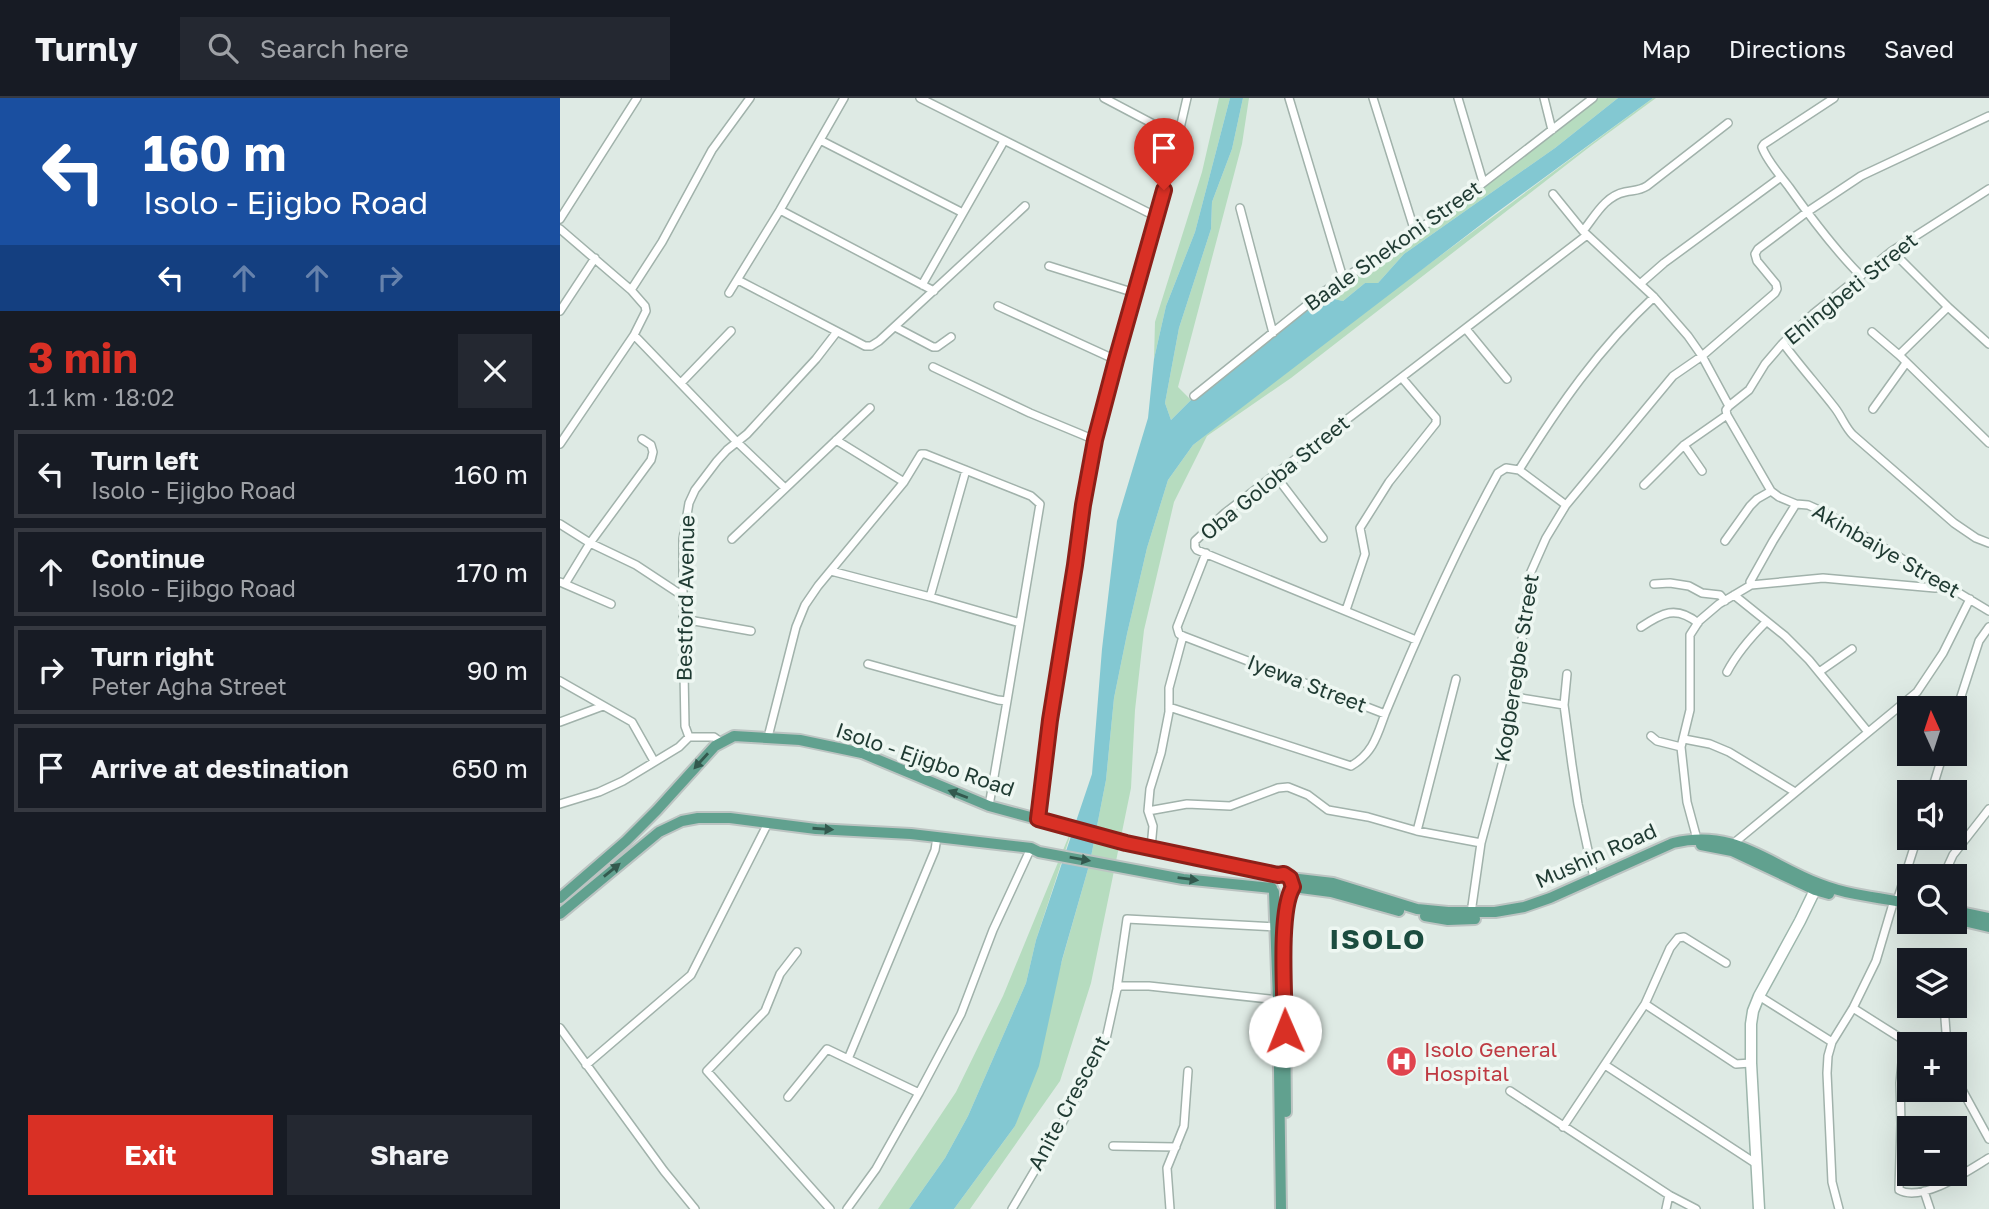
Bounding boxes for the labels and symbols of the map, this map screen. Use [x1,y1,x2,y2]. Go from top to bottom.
pin [1134,118,1194,190]
street label: Baale Shekoni Street [1299,174,1486,316]
street label: Ehingbeti Street [1779,227,1922,350]
street label: Oba Goloba Street [1195,409,1354,545]
street label: Akinbaiye Street [1808,497,1965,603]
street label: Bestford Avenue [671,515,699,681]
street label: Kogberegbe Street [1488,572,1544,764]
street label: Iyewa Street [1244,648,1371,718]
north arrow [1897,696,1967,766]
street label: Isolo - Ejigbo Road [833,716,1018,802]
one-way arrow [694,753,710,770]
one-way arrow [948,788,969,799]
street label: Mushin Road [1531,817,1660,893]
one-way arrow [812,824,834,835]
one-way arrow [1069,854,1091,865]
one-way arrow [603,863,621,878]
one-way arrow [1177,874,1199,885]
district label: ISOLO [1329,922,1427,955]
position arrow [1248,994,1322,1068]
street label: Anite Crescent [1022,1031,1115,1174]
place label: Isolo General Hospital [1424,1036,1557,1086]
hospital icon: Isolo General Hospital [1384,1045,1418,1079]

